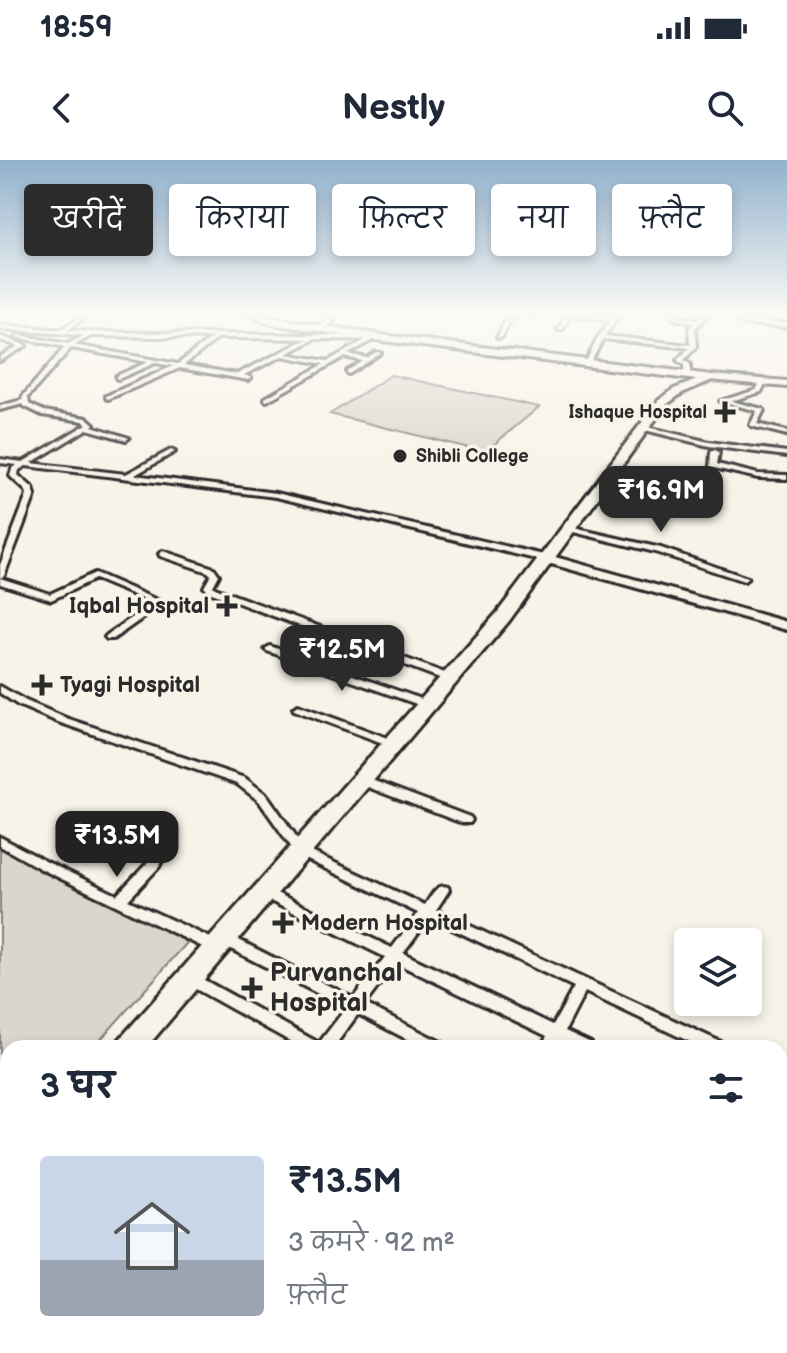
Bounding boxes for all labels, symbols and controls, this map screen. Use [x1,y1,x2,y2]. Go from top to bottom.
text: 18:59 [40,10,113,46]
icon: back [40,86,84,130]
icon: search [703,86,747,130]
text: Nestly [342,87,445,130]
chip: खरीदें [24,184,153,256]
chip: किराया [169,184,316,256]
chip: फ़िल्टर [332,184,475,256]
chip: नया [491,184,596,256]
chip: फ़्लैट [612,184,732,256]
marker: Ishaque Hospital [714,401,736,423]
place label: Ishaque Hospital [568,402,707,423]
place label: Shibli College [416,446,529,467]
marker: Shibli College [391,447,409,465]
pin: ₹16.9M [596,466,726,534]
text: ₹16.9M [617,476,705,507]
place label: Iqbal Hospital [69,593,209,620]
marker: Iqbal Hospital [216,595,238,617]
pin: ₹12.5M [277,625,407,693]
text: ₹12.5M [298,635,386,666]
place label: Tyagi Hospital [60,672,200,699]
marker: Tyagi Hospital [31,674,53,696]
pin: ₹13.5M [52,811,182,879]
text: ₹13.5M [73,821,161,852]
place label: Modern Hospital [301,910,468,937]
marker: Modern Hospital [272,912,294,934]
map controls [674,928,762,1016]
button: layers [674,928,762,1016]
place label: Purvanchal Hospital [270,958,402,1019]
marker: Purvanchal Hospital [241,977,263,999]
text: 3 घर [40,1066,114,1107]
icon: filters [704,1066,748,1110]
text: ₹13.5M [288,1161,402,1202]
icon: home [104,1188,200,1284]
text: 3 कमरे · 92 m² [288,1228,455,1259]
text: फ़्लैट [288,1281,347,1312]

